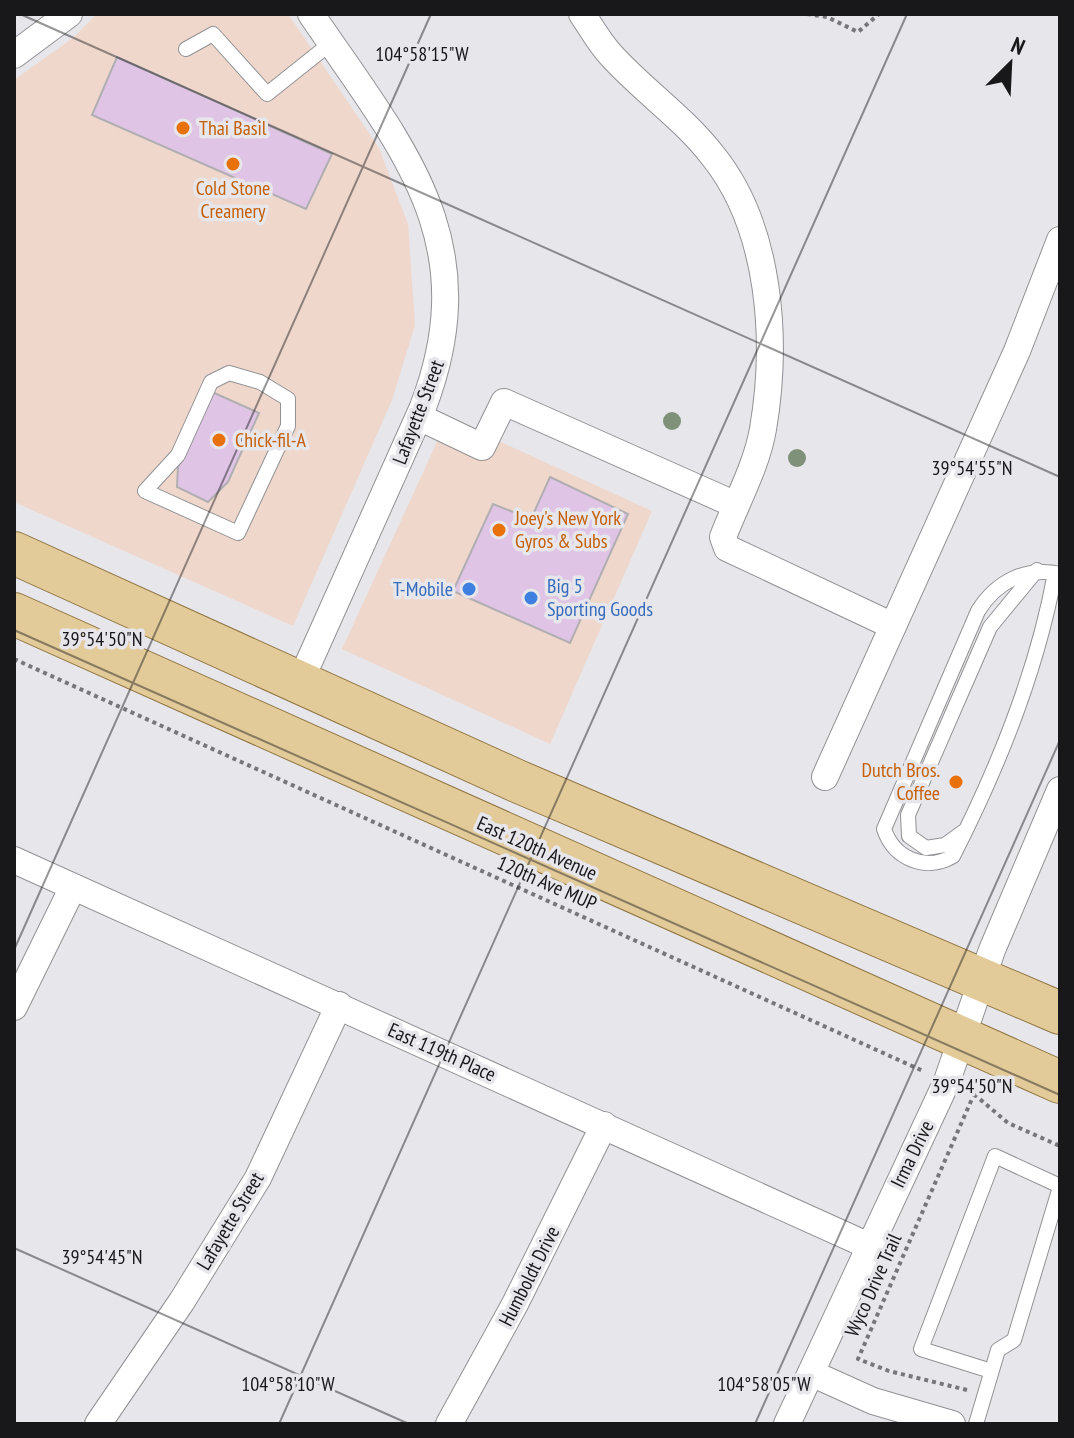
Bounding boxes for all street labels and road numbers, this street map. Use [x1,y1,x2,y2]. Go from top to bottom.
street label: Lafayette Street [386,356,450,468]
street label: East 120th Avenue [473,810,601,886]
street label: 120th Ave MUP [493,850,601,916]
street label: East 119th Place [384,1017,500,1087]
street label: Irma Drive [885,1116,939,1192]
street label: Lafayette Street [191,1167,270,1275]
street label: Humboldt Drive [493,1221,565,1331]
street label: Wyco Drive Trail [839,1229,907,1341]

